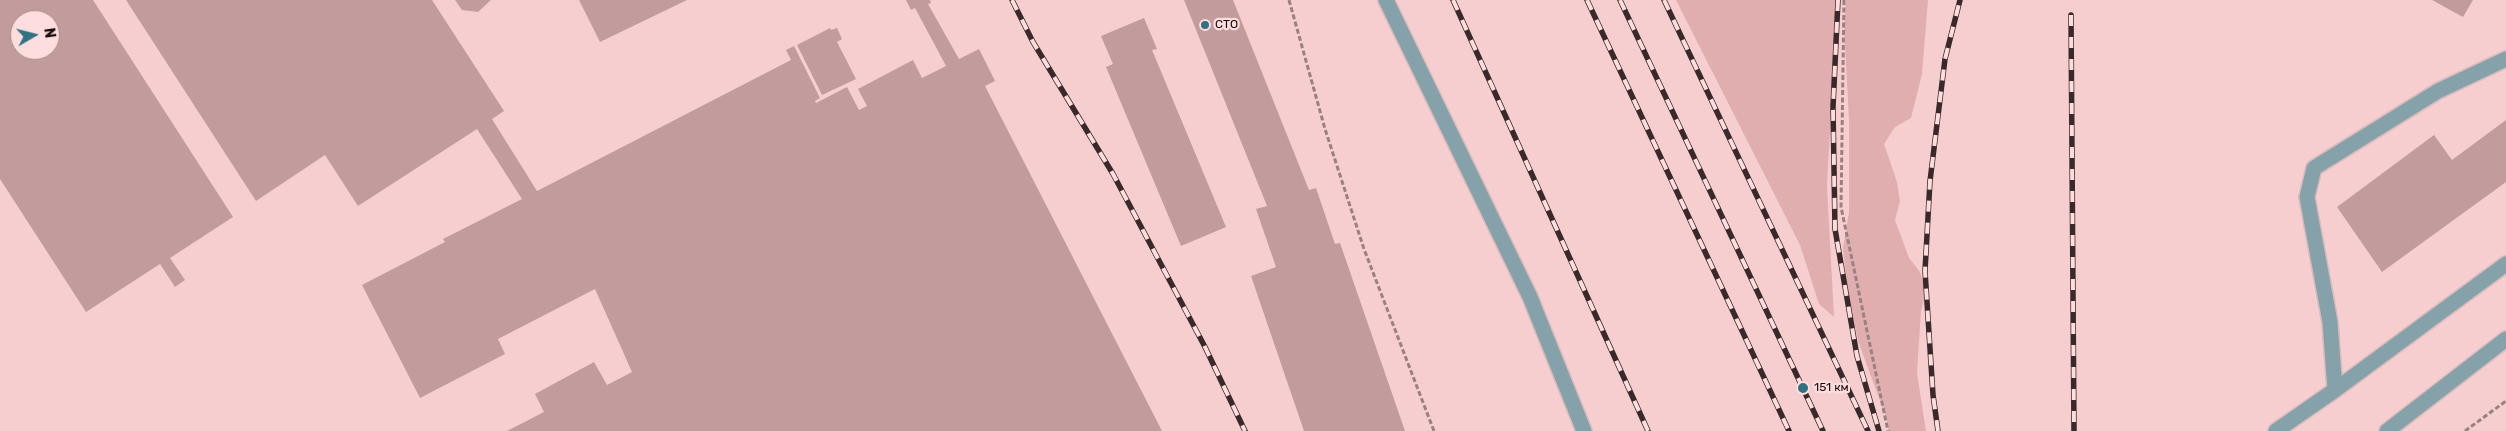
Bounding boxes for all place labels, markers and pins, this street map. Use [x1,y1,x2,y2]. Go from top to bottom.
place label: СТО [1215,18,1238,32]
marker: СТО [1199,19,1211,31]
marker: 151 км [1796,381,1810,395]
place label: 151 км [1814,381,1849,395]

